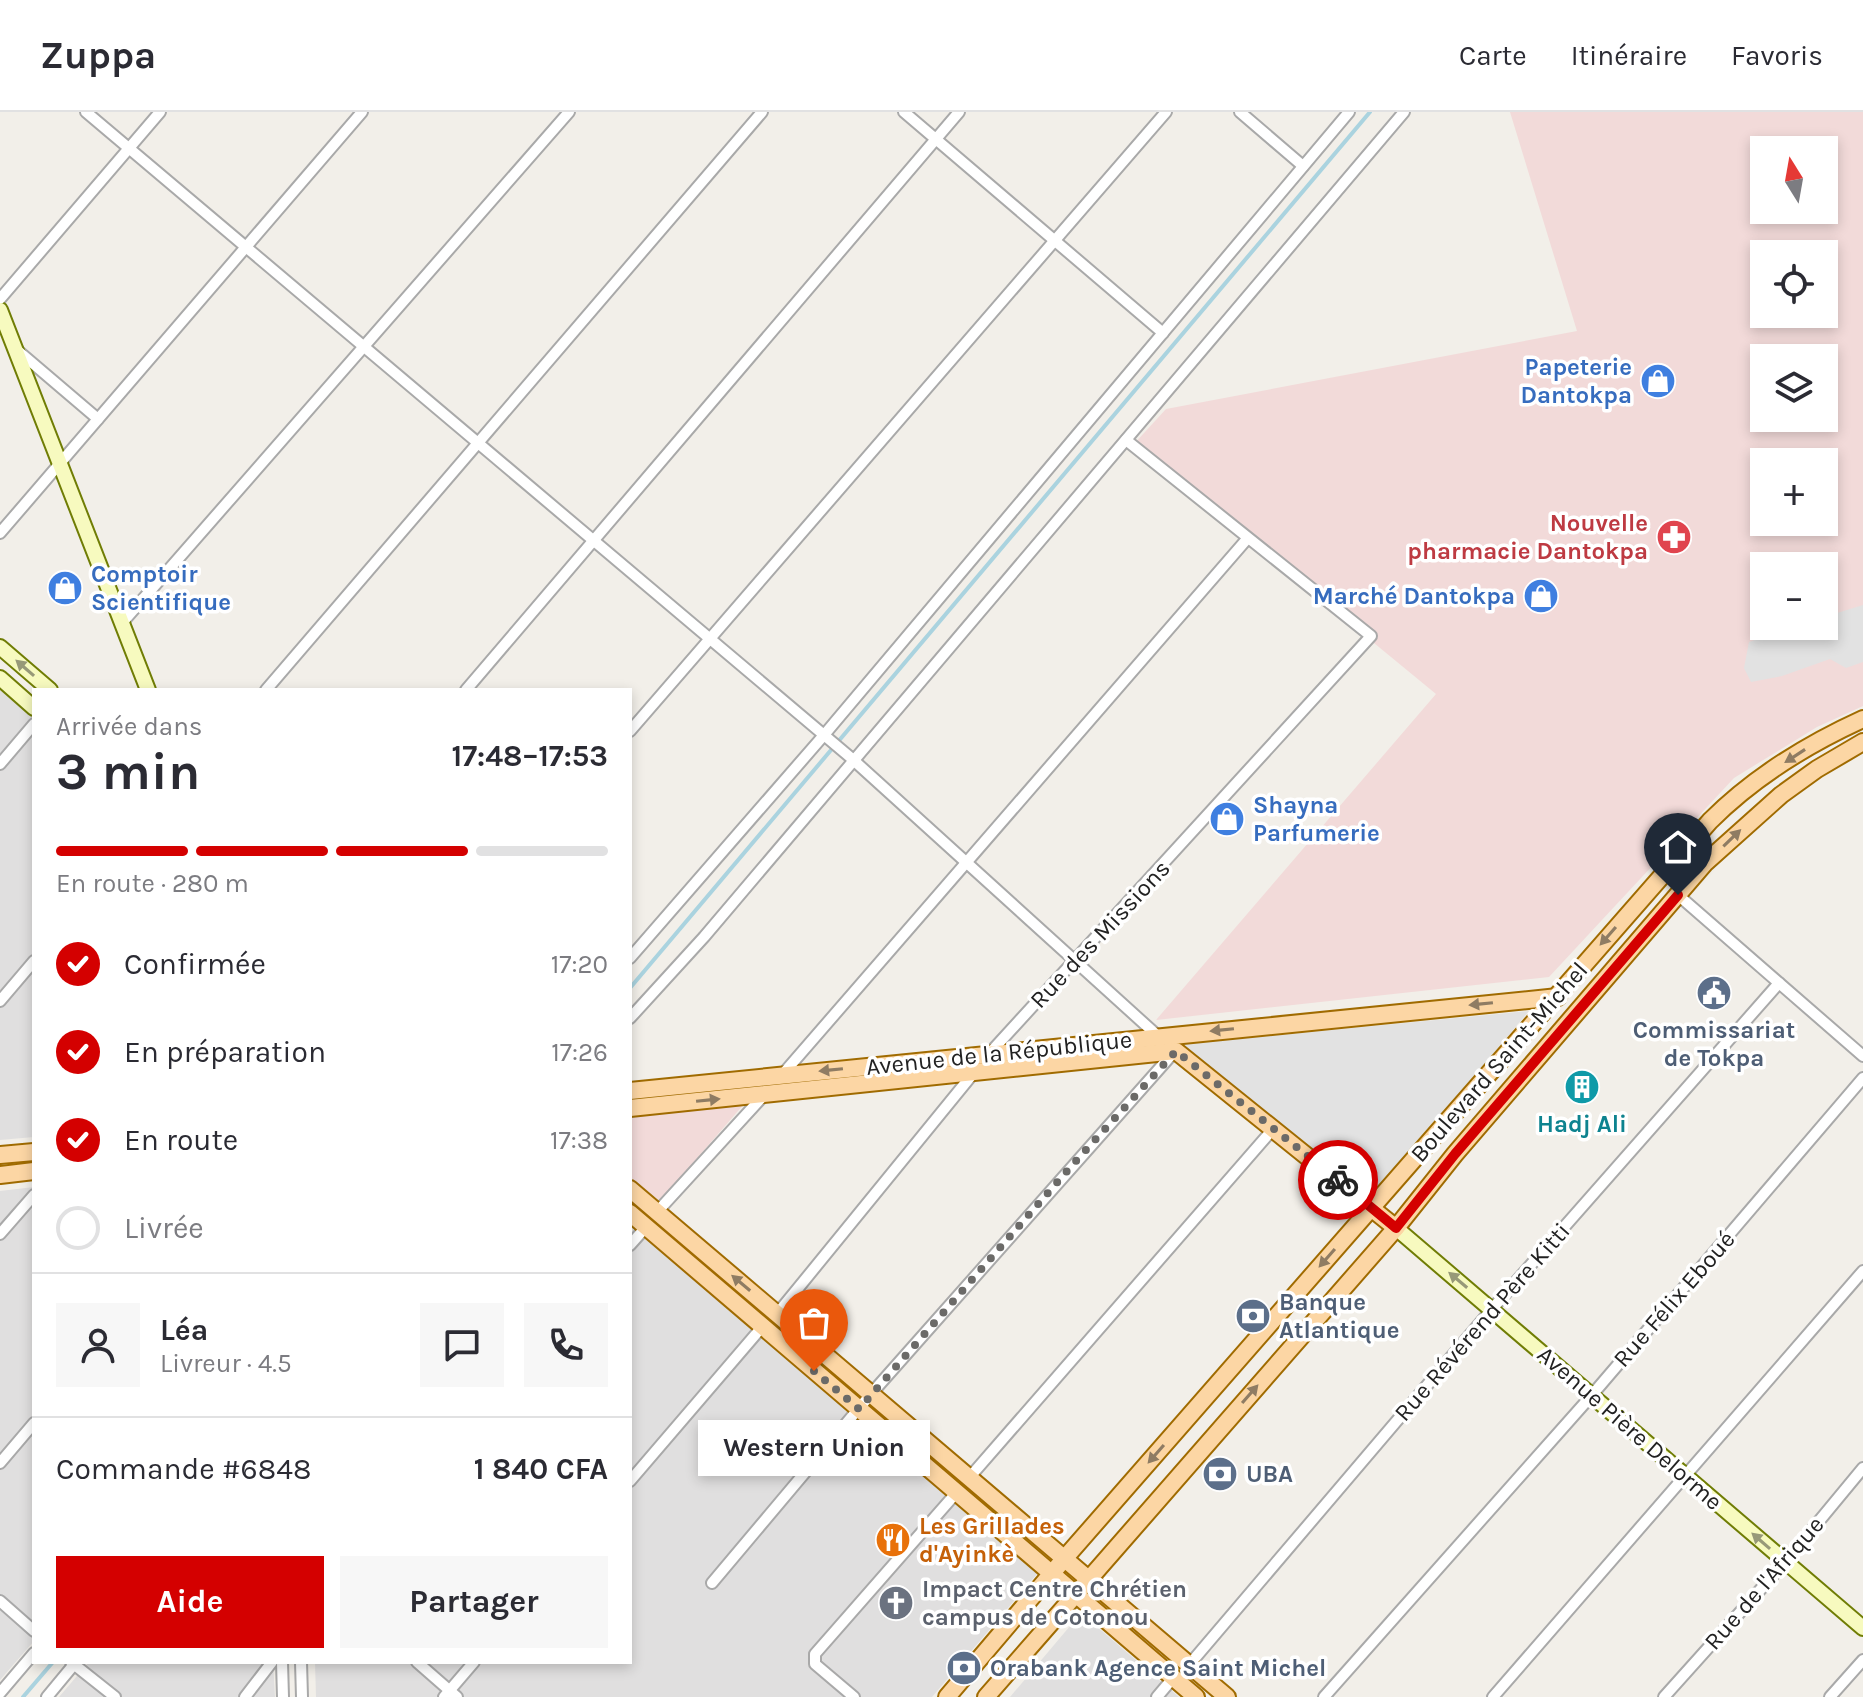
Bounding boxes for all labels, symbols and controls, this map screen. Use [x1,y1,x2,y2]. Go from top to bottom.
text: Zuppa [40,33,156,78]
text: Carte [1459,39,1527,72]
text: Itinéraire [1571,39,1687,72]
text: Favoris [1731,39,1823,72]
north arrow [1750,136,1838,224]
map controls [1750,136,1838,640]
button: locate [1750,240,1838,328]
button: layers [1750,344,1838,432]
place label: Papeterie Dantokpa [1521,353,1632,409]
shop icon: Papeterie Dantokpa [1639,362,1677,400]
button: + [1750,448,1838,536]
place label: Nouvelle pharmacie Dantokpa [1407,509,1648,565]
pharmacy icon: Nouvelle pharmacie Dantokpa [1655,518,1693,556]
button: − [1750,552,1838,640]
place label: Comptoir Scientifique [91,560,231,616]
shop icon: Comptoir Scientifique [46,569,84,607]
shop icon: Marché Dantokpa [1522,577,1560,615]
place label: Marché Dantokpa [1313,582,1515,610]
one-way arrow [16,660,36,677]
text: Arrivée dans [56,711,203,742]
text: 17:48–17:53 [451,738,608,774]
text: 3 min [56,741,200,802]
one-way arrow [1784,748,1805,763]
place label: Shayna Parfumerie [1253,791,1380,847]
shop icon: Shayna Parfumerie [1208,800,1246,838]
pin [1644,813,1712,895]
icon: home [1656,825,1700,869]
one-way arrow [1722,829,1741,848]
street label: Rue des Missions [1024,854,1176,1014]
text: En route · 280 m [56,868,249,899]
one-way arrow [1600,926,1618,945]
icon: check [56,942,100,986]
text: Confirmée [124,946,266,982]
text: 17:20 [551,949,608,980]
street label: Boulevard Saint-Michel [1405,956,1593,1168]
public building icon: Commissariat de Tokpa [1695,974,1733,1012]
one-way arrow [1468,998,1493,1011]
place label: Commissariat de Tokpa [1633,1016,1795,1072]
one-way arrow [1209,1024,1234,1037]
street label: Avenue de la République [865,1025,1133,1081]
icon: check [56,1030,100,1074]
text: En préparation [124,1034,326,1070]
text: 17:26 [551,1037,608,1068]
one-way arrow [818,1064,843,1077]
building icon: Hadj Ali [1563,1068,1601,1106]
one-way arrow [696,1094,721,1107]
place label: Hadj Ali [1537,1110,1627,1138]
icon: check [56,1118,100,1162]
text: En route [124,1122,238,1158]
text: 17:38 [550,1125,608,1156]
courier [1298,1140,1378,1220]
icon: bike [1316,1158,1360,1202]
text: Livrée [124,1210,204,1246]
street label: Rue Révérend Père Kitti [1388,1217,1576,1427]
street label: Rue Félix Eboué [1607,1225,1741,1373]
one-way arrow [1318,1248,1336,1267]
one-way arrow [1448,1272,1468,1289]
one-way arrow [731,1275,751,1292]
place label: Banque Atlantique [1279,1288,1400,1344]
pin [780,1289,848,1371]
bank icon: Banque Atlantique [1234,1297,1272,1335]
icon: bag [792,1301,836,1345]
button: person [56,1303,140,1387]
button: chat [420,1303,504,1387]
button: phone [524,1303,608,1387]
text: Léa [160,1312,208,1348]
street label: Avenue Pière Delorme [1532,1340,1728,1516]
text: Livreur · 4.5 [160,1348,292,1379]
one-way arrow [1241,1384,1258,1404]
callout: Western Union [698,1419,930,1475]
text: Western Union [723,1432,905,1463]
one-way arrow [1148,1443,1165,1463]
text: Commande #6848 [56,1451,311,1487]
text: 1 840 CFA [474,1451,608,1487]
bank icon: UBA [1201,1455,1239,1493]
place label: UBA [1246,1460,1293,1488]
street label: Rue de l'Afrique [1698,1510,1830,1656]
place label: Les Grillades d'Ayinkè [919,1512,1065,1568]
restaurant icon: Les Grillades d'Ayinkè [874,1521,912,1559]
one-way arrow [1752,1532,1771,1550]
button: Aide [56,1556,324,1648]
button: Partager [340,1556,608,1648]
place label: Impact Centre Chrétien campus de Cotonou [922,1575,1187,1631]
church icon: Impact Centre Chrétien campus de Cotonou [877,1584,915,1622]
bank icon: Orabank Agence Saint Michel [945,1649,983,1687]
place label: Orabank Agence Saint Michel [990,1654,1326,1682]

